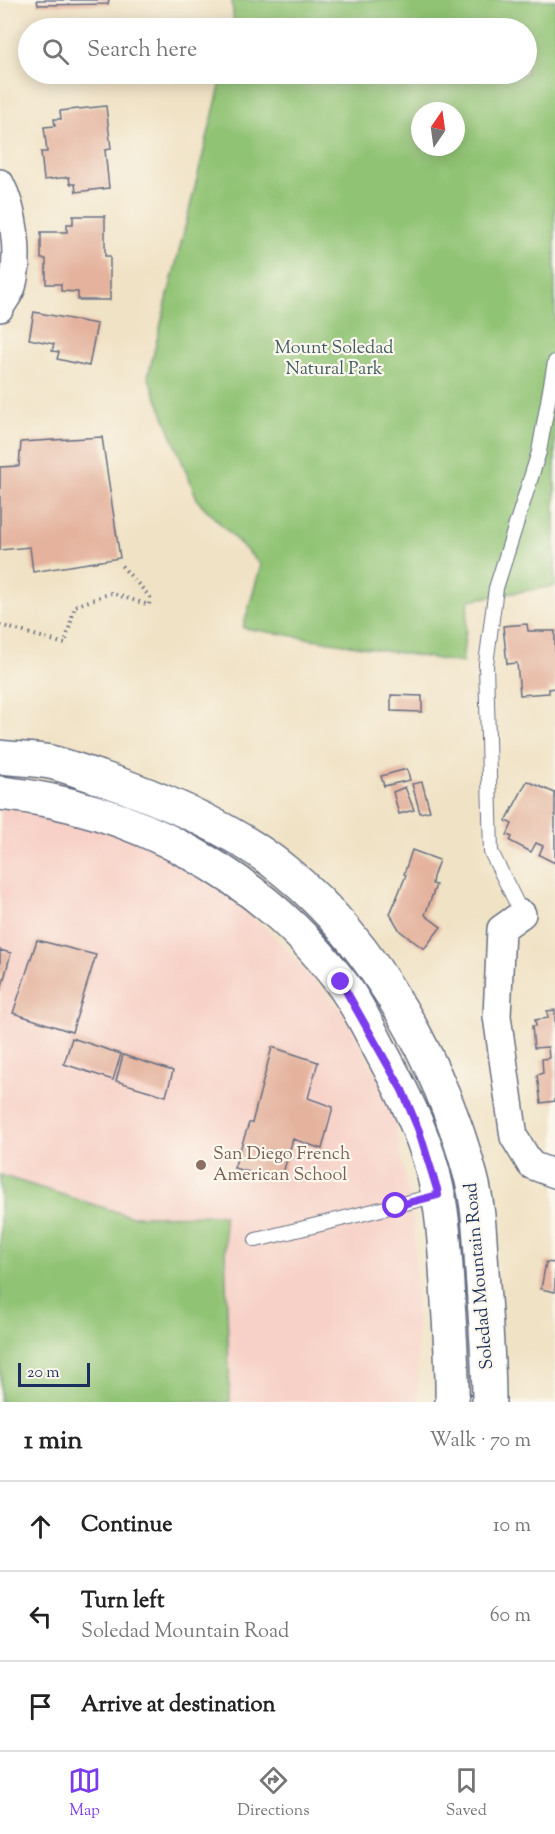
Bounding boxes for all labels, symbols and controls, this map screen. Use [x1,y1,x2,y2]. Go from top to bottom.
search box [18,18,537,84]
icon: search [39,35,72,68]
text: Search here [87,35,197,67]
north arrow [411,102,465,156]
park label: Mount Soledad Natural Park [274,336,394,383]
route end [327,968,353,994]
place label: San Diego French American School [213,1142,351,1189]
marker: San Diego French American School [194,1158,208,1172]
street label: Soledad Mountain Road [459,1182,501,1370]
route start [382,1192,408,1218]
scale bar [18,1360,90,1388]
text: 20 m [27,1362,60,1385]
text: 1 min [24,1423,83,1460]
text: Walk · 70 m [429,1427,531,1456]
icon: ahead [24,1510,57,1543]
text: Continue [81,1510,172,1542]
text: 10 m [493,1512,531,1541]
text: Turn left [81,1586,164,1618]
icon: left [24,1600,57,1633]
text: 60 m [490,1602,531,1631]
text: Soledad Mountain Road [81,1618,289,1647]
icon: arrive [24,1690,57,1723]
text: Arrive at destination [81,1690,276,1722]
tab: Map [68,1764,101,1823]
tab: Directions [237,1764,310,1823]
tab: Saved [446,1764,487,1823]

